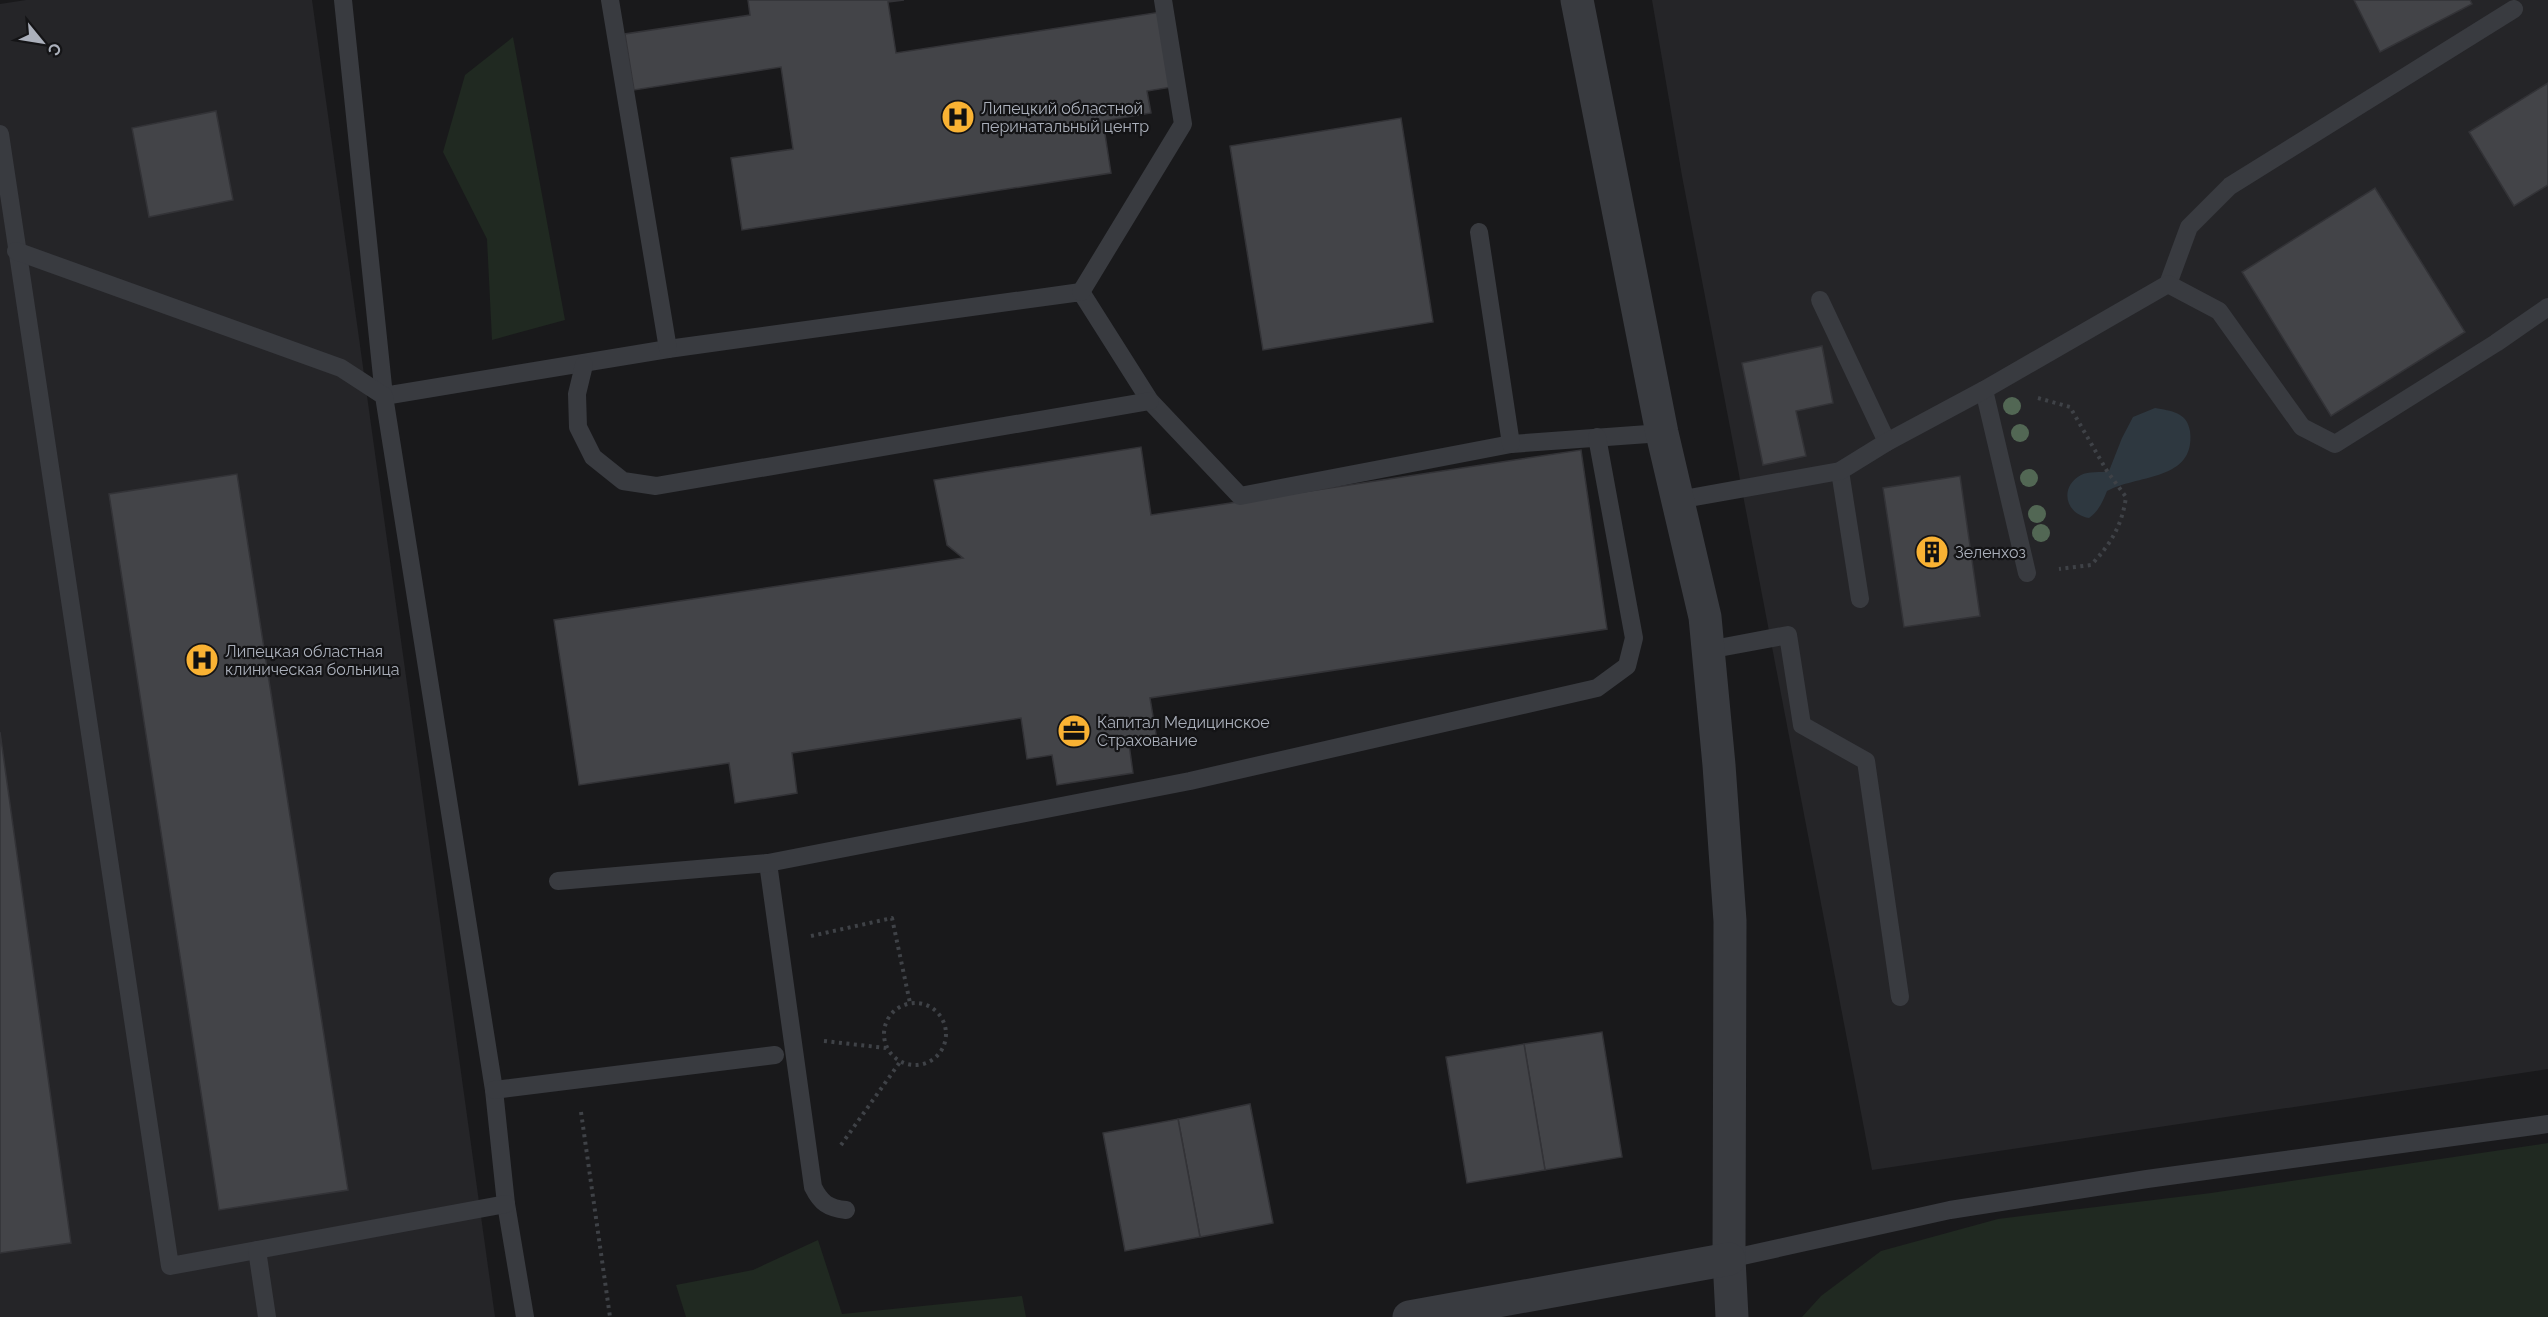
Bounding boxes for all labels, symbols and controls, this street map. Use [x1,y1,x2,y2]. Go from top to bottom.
north arrow [12,12,72,72]
text: С [44,40,66,59]
hospital icon: Липецкий областной перинатальный центр [940,99,976,135]
place label: Липецкий областной перинатальный центр [981,99,1149,136]
building icon: Зеленхоз [1914,534,1950,570]
place label: Зеленхоз [1955,543,2026,562]
hospital icon: Липецкая областная клиническая больница [184,642,220,678]
place label: Липецкая областная клиническая больница [225,642,400,679]
office icon: Капитал Медицинское Страхование [1056,713,1092,749]
place label: Капитал Медицинское Страхование [1097,713,1270,750]

